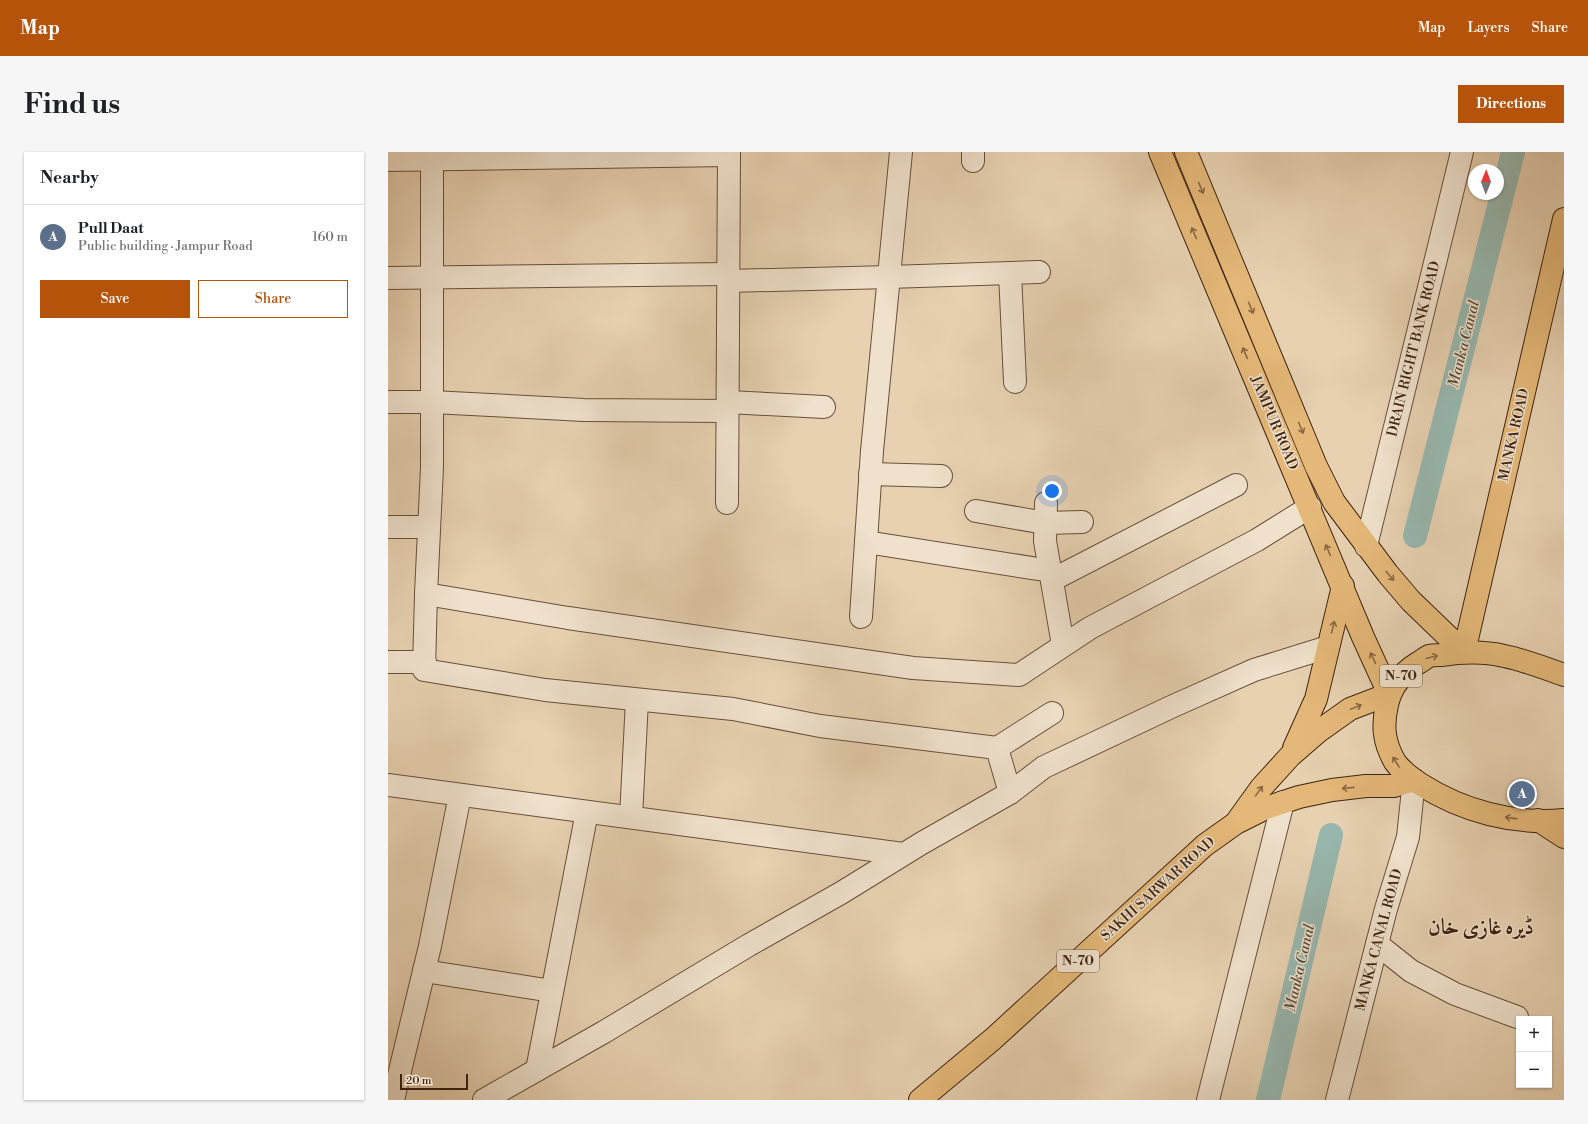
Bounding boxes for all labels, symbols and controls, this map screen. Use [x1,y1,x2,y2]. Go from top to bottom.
text: Map [20,16,60,40]
text: Map [1418,19,1445,37]
text: Layers [1467,19,1510,37]
text: Share [1532,19,1568,37]
button: Directions [1458,85,1564,123]
text: Find us [24,87,120,122]
north arrow [1468,164,1504,200]
text: Nearby [40,167,99,189]
one-way arrow [1198,182,1206,194]
text: Pull Daat [78,219,144,238]
one-way arrow [1190,227,1197,239]
text: A [48,229,58,245]
text: 160 m [312,229,348,245]
text: Public building · Jampur Road [78,238,253,254]
street label: DRAIN RIGHT BANK ROAD [1383,259,1445,439]
button: Save [40,280,190,318]
button: Share [198,280,348,318]
water label: Manka Canal [1444,298,1484,390]
one-way arrow [1248,302,1255,314]
one-way arrow [1240,347,1248,359]
street label: JAMPUR ROAD [1246,372,1302,473]
street label: MANKA ROAD [1495,387,1533,483]
one-way arrow [1298,422,1305,434]
your location [1042,481,1062,501]
one-way arrow [1323,544,1331,556]
one-way arrow [1386,571,1395,582]
one-way arrow [1329,620,1337,633]
one-way arrow [1425,652,1438,660]
one-way arrow [1369,653,1376,665]
road number: N-70 [1380,665,1422,687]
one-way arrow [1350,702,1362,710]
one-way arrow [1392,757,1400,768]
pin: A [1509,779,1535,809]
one-way arrow [1254,785,1263,796]
one-way arrow [1342,785,1355,792]
one-way arrow [1505,814,1518,822]
street label: SAKHI SARWAR ROAD [1097,833,1219,945]
street label: MANKA CANAL ROAD [1351,867,1407,1013]
district label: ڈیرہ غازی خان [1428,914,1534,941]
water label: Manka Canal [1281,922,1319,1014]
road number: N-70 [1057,950,1099,972]
map controls [1516,1016,1552,1088]
button: + [1516,1016,1552,1052]
button: − [1516,1052,1552,1088]
scale bar [400,1072,468,1091]
text: 20 m [406,1074,431,1088]

